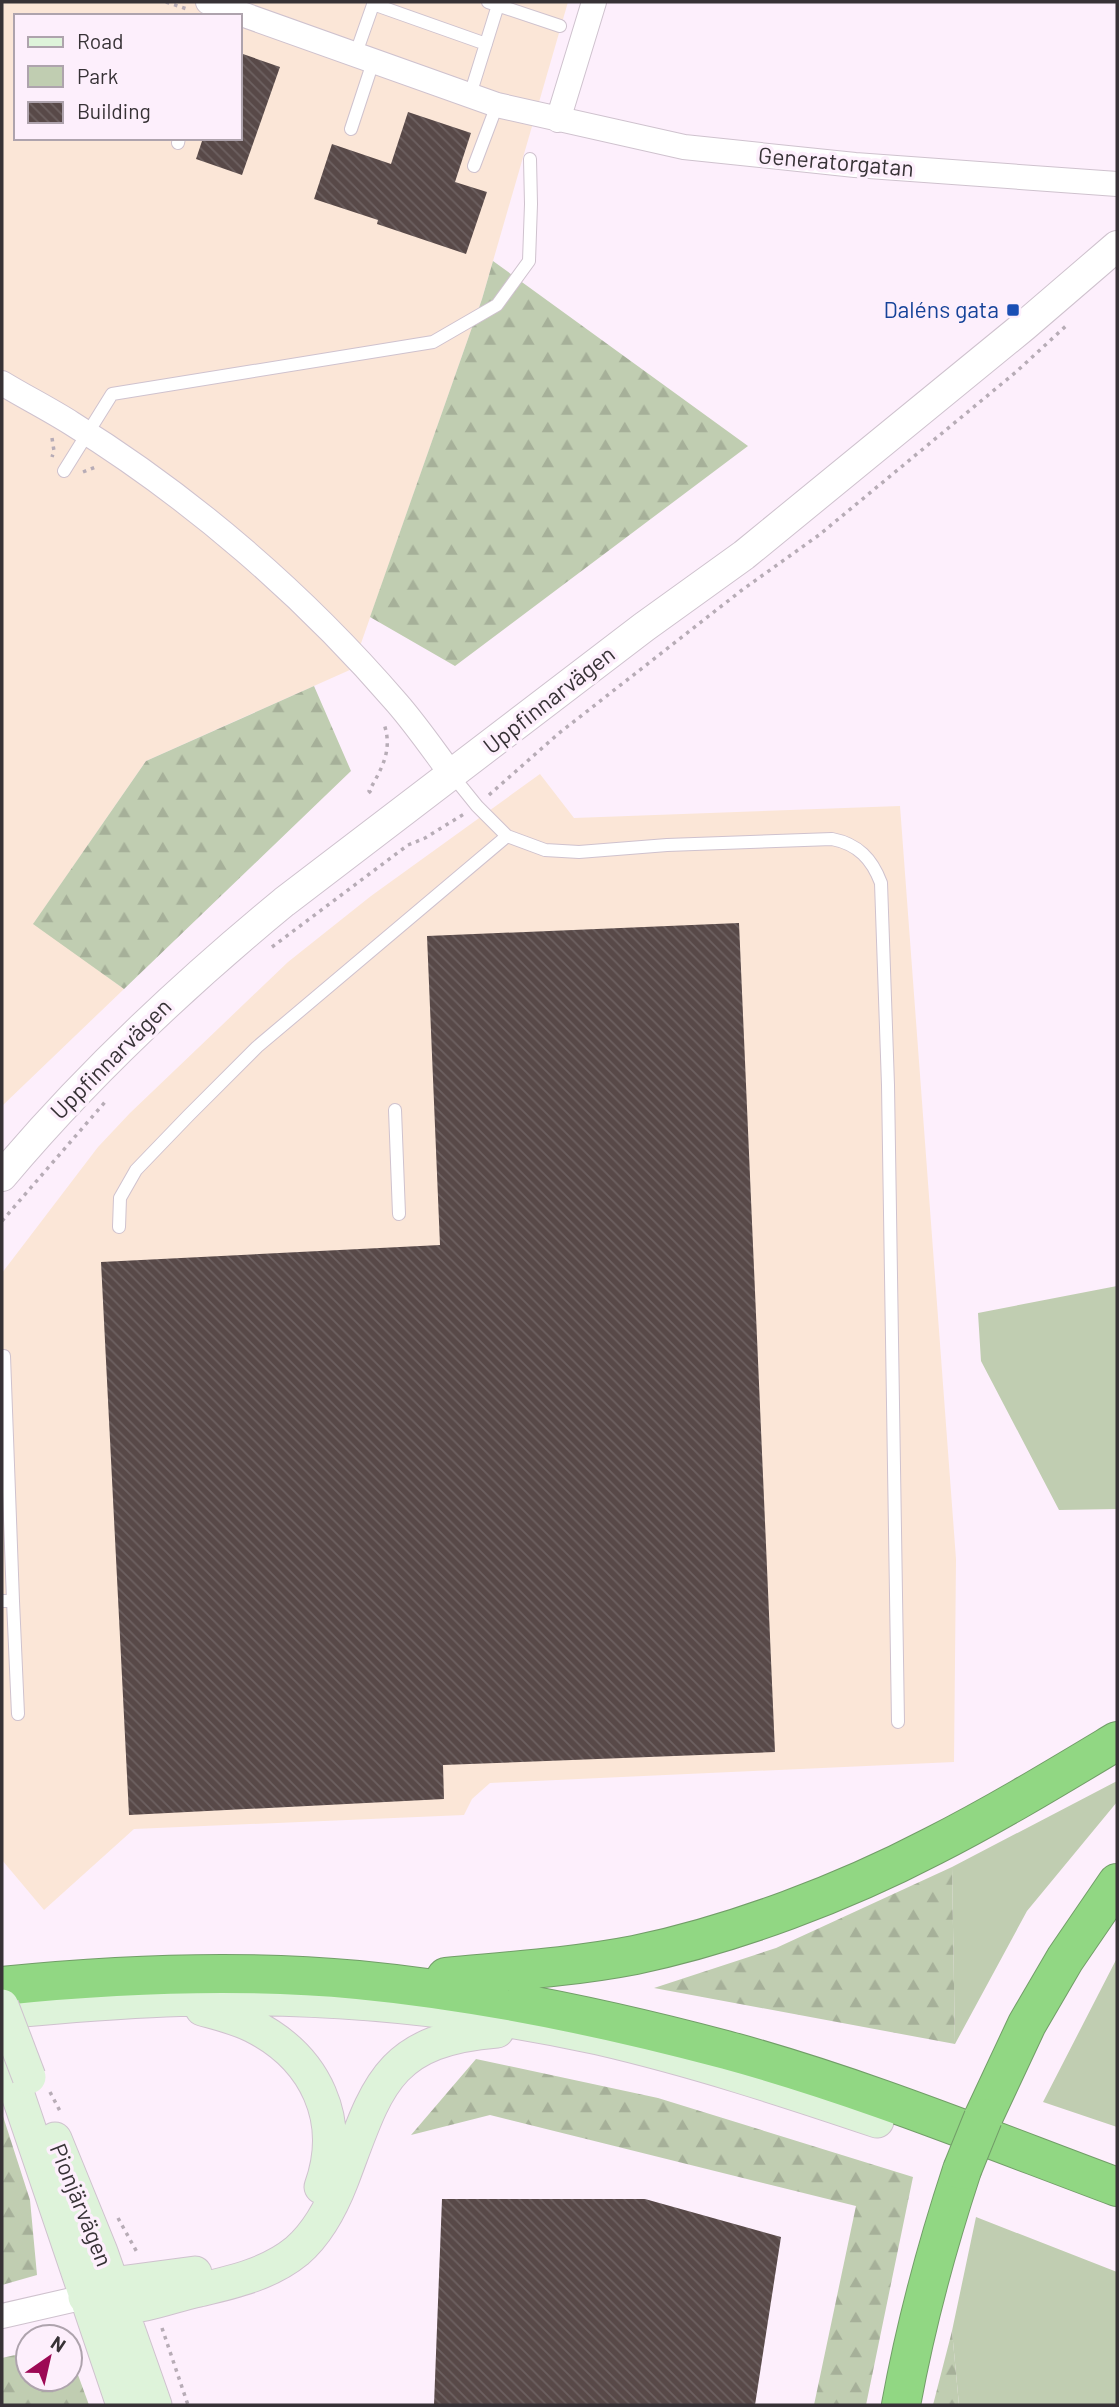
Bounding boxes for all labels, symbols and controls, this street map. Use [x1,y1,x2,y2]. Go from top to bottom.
legend [14,14,242,140]
text: Road [77,28,123,53]
text: Park [77,63,118,88]
text: Building [77,98,151,123]
street label: Generatorgatan [757,140,915,182]
place label: Daléns gata [883,295,999,323]
marker: Daléns gata [1005,302,1021,318]
street label: Uppfinnarvägen [477,639,620,759]
street label: Uppfinnarvägen [44,992,177,1125]
street label: Pionjärvägen [45,2139,119,2270]
north arrow [14,2323,84,2393]
text: N [47,2330,70,2357]

